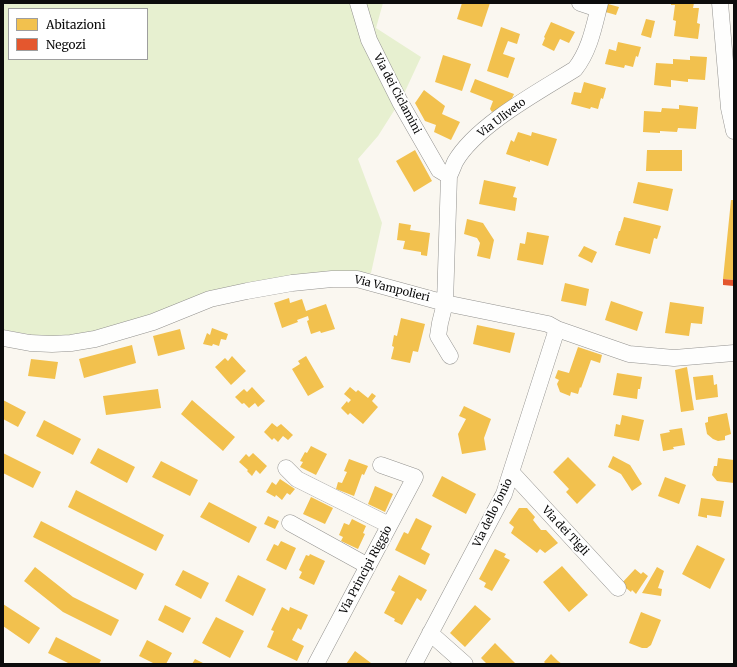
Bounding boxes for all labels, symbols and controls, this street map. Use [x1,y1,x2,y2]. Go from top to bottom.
legend [8,8,148,60]
text: Abitazioni [46,17,106,32]
text: Negozi [46,37,86,52]
street label: Via dei Ciclamini [370,52,424,136]
street label: Via Uliveto [475,96,529,140]
street label: Via Vampolieri [353,273,431,305]
street label: Via dello Jonio [471,476,515,550]
street label: Via dei Tigli [539,504,591,558]
street label: Via Principi Riggio [337,523,395,617]

